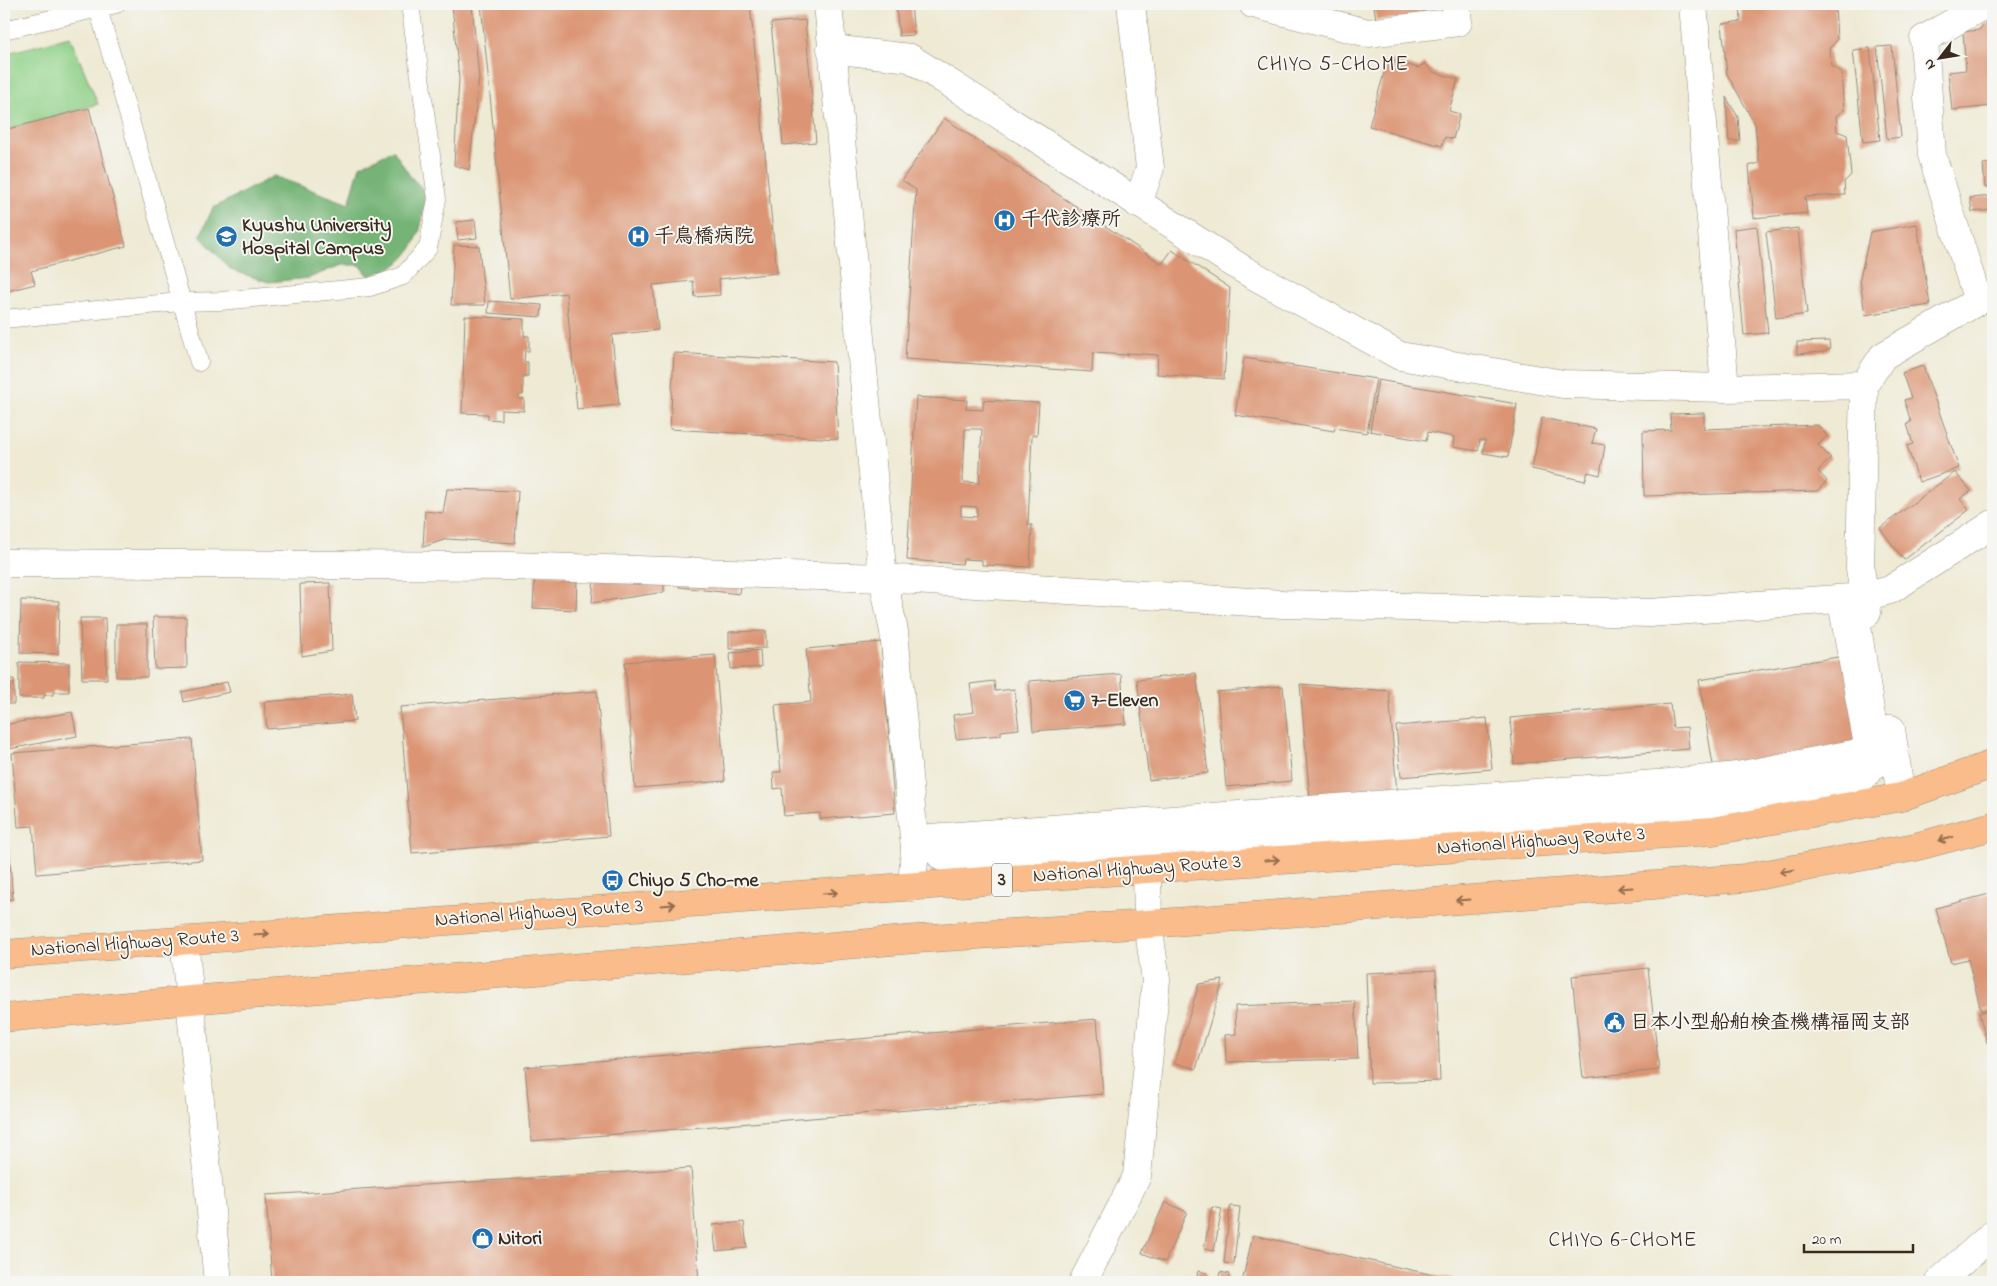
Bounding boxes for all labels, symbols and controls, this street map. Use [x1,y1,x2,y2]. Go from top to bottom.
north arrow [1914,32,1964,82]
district label: CHIYO 5-CHOME [1257,50,1409,80]
text: N [1919,54,1942,73]
place label: 千代診療所 [1021,206,1121,235]
hospital icon: 千代診療所 [993,208,1017,232]
place label: Kyushu University Hospital Campus [242,212,391,264]
place label: 千鳥橋病院 [654,223,754,252]
school or university icon: Kyushu University Hospital Campus [214,225,238,249]
hospital icon: 千鳥橋病院 [626,225,650,249]
place label: 7-Eleven [1091,687,1158,716]
supermarket icon: 7-Eleven [1063,689,1087,713]
street label: National Highway Route 3 [1436,820,1646,865]
one-way arrow [1939,834,1955,844]
street label: National Highway Route 3 [1032,848,1242,893]
one-way arrow [1263,856,1279,865]
road number: 3 [992,864,1012,896]
place label: Chiyo 5 Cho-me [628,867,760,897]
one-way arrow [1779,867,1795,877]
bus stop icon: Chiyo 5 Cho-me [600,869,624,893]
one-way arrow [1618,883,1634,892]
one-way arrow [822,889,838,898]
street label: National Highway Route 3 [434,892,644,937]
one-way arrow [1456,895,1472,905]
one-way arrow [660,900,676,910]
street label: National Highway Route 3 [30,922,240,967]
one-way arrow [254,930,270,939]
place label: 日本小型船舶検査機構福岡支部 [1630,1009,1910,1038]
public building icon: 日本小型船舶検査機構福岡支部 [1602,1011,1626,1035]
scale bar [1804,1221,1913,1253]
place label: Nitori [498,1225,542,1254]
district label: CHIYO 6-CHOME [1549,1226,1698,1256]
shop icon: Nitori [470,1227,494,1251]
text: 20 m [1812,1229,1842,1251]

